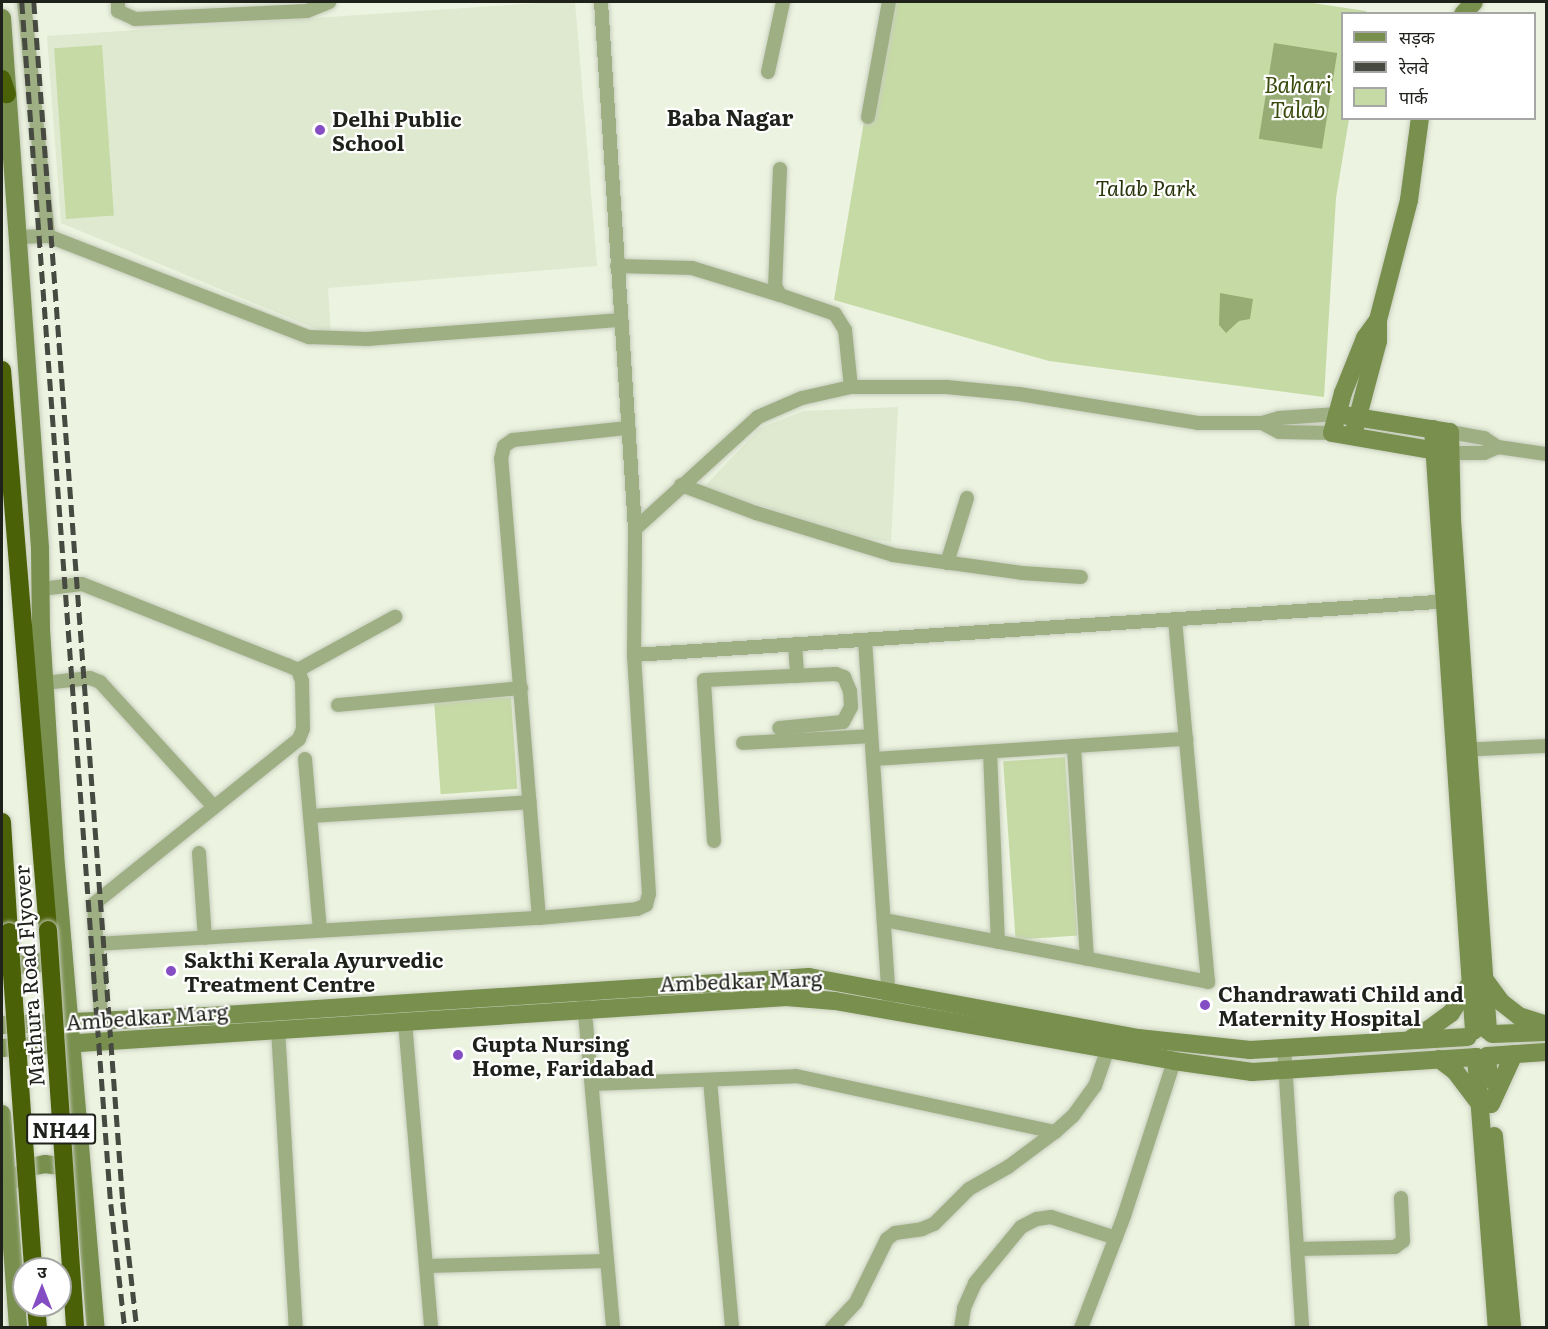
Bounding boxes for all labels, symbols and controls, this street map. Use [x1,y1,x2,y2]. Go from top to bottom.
legend [1341,12,1536,120]
text: सड़क [1399,23,1435,50]
text: रेलवे [1399,53,1429,80]
water label: Bahari Talab [1264,70,1332,122]
text: पार्क [1399,83,1428,110]
district label: Baba Nagar [667,104,793,130]
place label: Delhi Public School [332,105,462,155]
marker: Delhi Public School [313,123,327,137]
park label: Talab Park [1095,174,1197,200]
street label: Mathura Road Flyover [8,864,48,1088]
place label: Sakthi Kerala Ayurvedic Treatment Centre [184,946,443,996]
marker: Sakthi Kerala Ayurvedic Treatment Centre [162,962,180,980]
street label: Ambedkar Marg [659,965,823,995]
place label: Chandrawati Child and Maternity Hospital [1218,980,1464,1030]
marker: Chandrawati Child and Maternity Hospital [1196,996,1214,1014]
street label: Ambedkar Marg [65,998,229,1034]
place label: Gupta Nursing Home, Faridabad [472,1030,654,1080]
marker: Gupta Nursing Home, Faridabad [449,1046,467,1064]
road number: NH44 [25,1112,97,1146]
north arrow [12,1257,72,1317]
text: उ [37,1259,47,1283]

